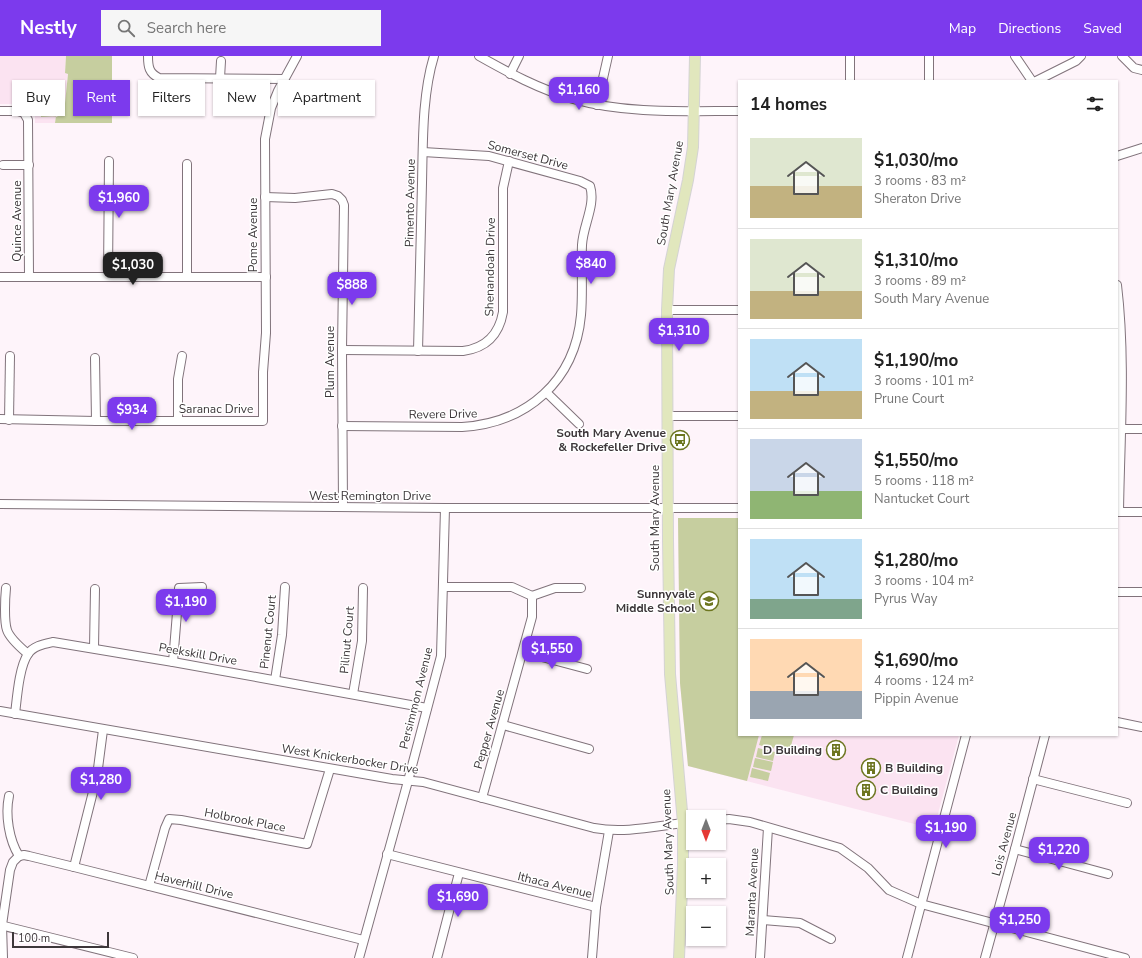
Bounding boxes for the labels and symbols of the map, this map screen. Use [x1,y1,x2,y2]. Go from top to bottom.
pin: $1,160 [546,77,612,111]
street label: Somerset Drive [486,137,570,173]
street label: South Mary Avenue [653,139,687,247]
street label: Pimento Avenue [401,159,419,247]
street label: Quince Avenue [9,180,25,262]
pin: $1,960 [86,185,152,219]
street label: Pome Avenue [245,198,261,272]
street label: Shenandoah Drive [481,217,499,317]
pin: $840 [567,251,615,285]
pin: $1,030 [100,252,166,286]
pin: $888 [328,272,376,306]
pin: $1,310 [646,318,712,352]
street label: Plum Avenue [322,326,338,398]
pin: $934 [108,397,156,431]
street label: Saranac Drive [179,401,253,417]
street label: Revere Drive [408,405,478,423]
place label: South Mary Avenue & Rockefeller Drive [556,425,666,455]
bus stop icon: South Mary Avenue & Rockefeller Drive [669,429,691,451]
street label: South Mary Avenue [647,465,663,571]
street label: West Remington Drive [309,488,431,504]
place label: Sunnyvale Middle School [616,586,695,616]
pin: $1,190 [153,589,219,623]
school or university icon: Sunnyvale Middle School [698,590,720,612]
street label: Pinenut Court [256,593,280,670]
street label: Pilinut Court [336,605,358,674]
pin: $1,550 [519,636,585,670]
street label: Peekskill Drive [158,639,238,669]
street label: Persimmon Avenue [396,645,436,751]
street label: Pepper Avenue [470,687,508,771]
building icon: D Building [825,739,847,761]
street label: West Knickerbocker Drive [280,740,420,778]
place label: D Building [763,742,822,758]
building icon: B Building [860,757,882,779]
place label: B Building [885,760,943,776]
pin: $1,280 [68,767,134,801]
building icon: C Building [855,779,877,801]
place label: C Building [880,782,938,798]
street label: South Mary Avenue [658,789,678,895]
street label: Holbrook Place [203,804,287,836]
north arrow [686,810,726,850]
street label: Lois Avenue [988,810,1020,878]
pin: $1,190 [913,815,979,849]
pin: $1,220 [1026,837,1092,871]
street label: Maranta Avenue [742,847,762,937]
street label: Haverhill Drive [153,868,235,902]
street label: Ithaca Avenue [516,868,594,902]
pin: $1,690 [425,884,491,918]
pin: $1,250 [987,907,1053,941]
scale bar [12,930,109,949]

